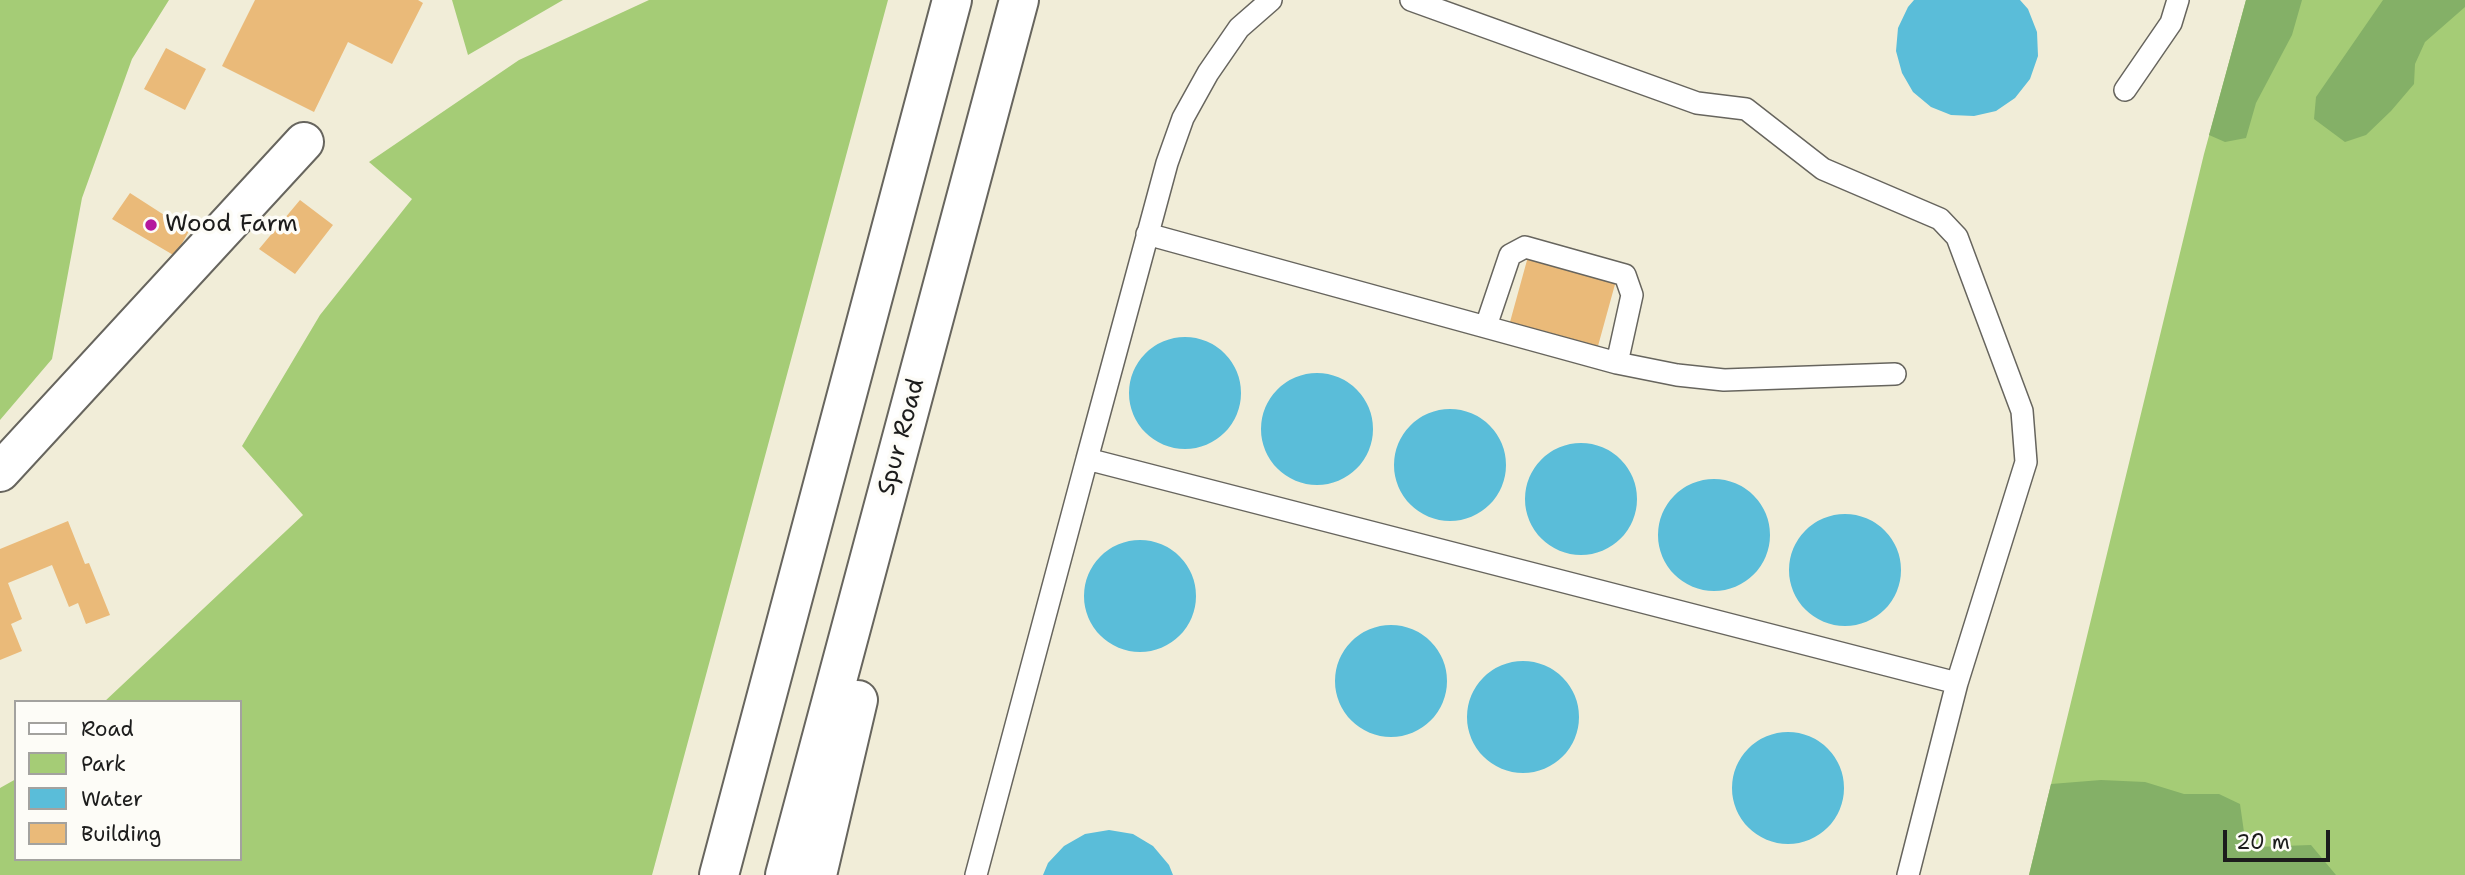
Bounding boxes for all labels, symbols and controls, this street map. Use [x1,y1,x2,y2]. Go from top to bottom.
place label: Wood Farm [165,211,298,239]
marker: Wood Farm [143,217,159,233]
street label: Spur Road [873,375,931,499]
legend [14,700,242,861]
text: Road [81,715,134,743]
text: Park [81,750,126,778]
text: Water [81,785,143,813]
scale bar [2227,816,2334,860]
text: Building [81,820,161,848]
text: 20 m [2236,828,2290,856]

